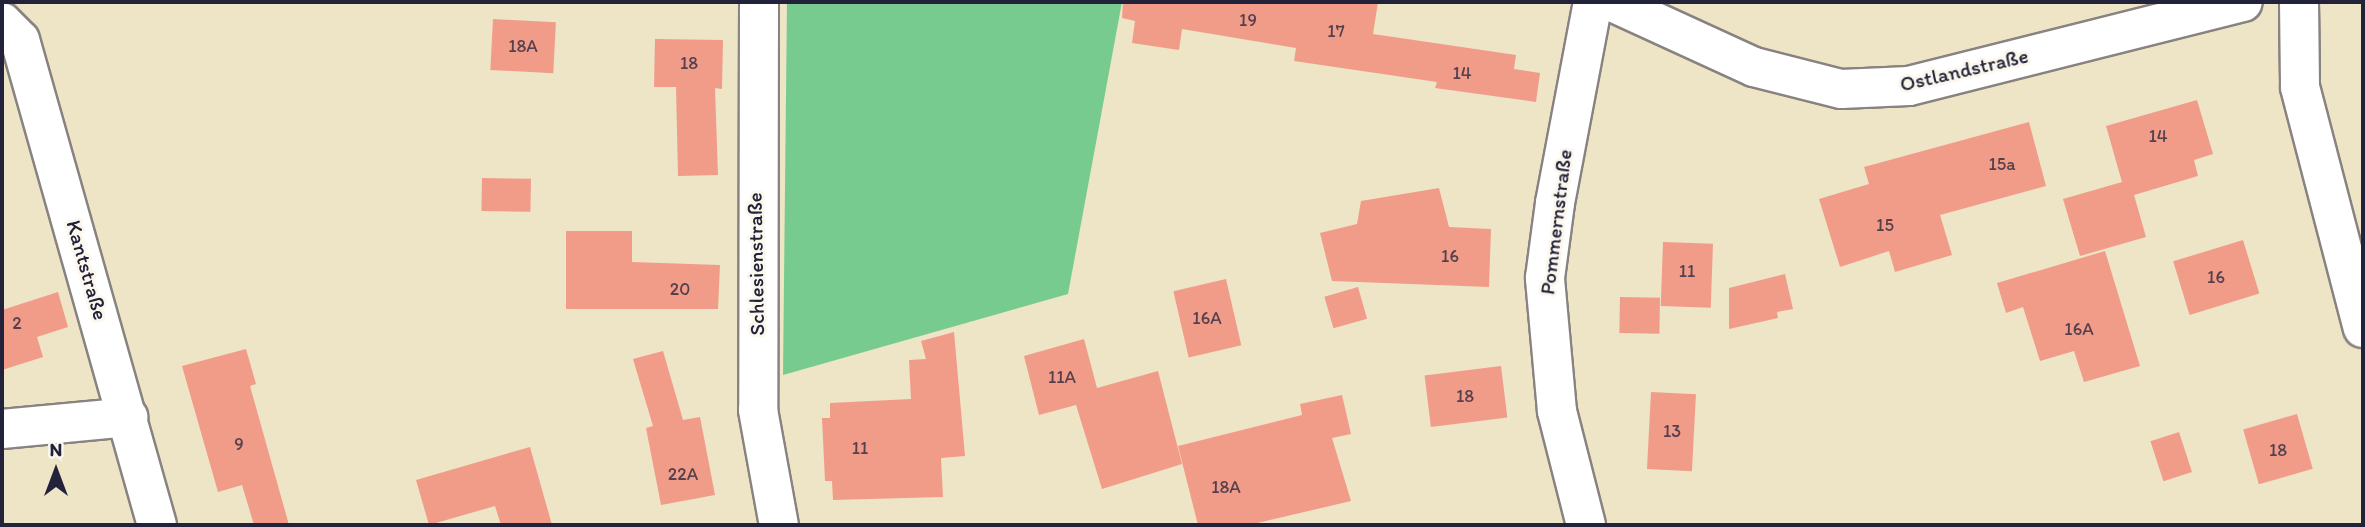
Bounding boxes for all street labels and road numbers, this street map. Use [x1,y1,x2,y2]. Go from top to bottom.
street label: Ostlandstraße [1897,43,2031,97]
street label: Pommernstraße [1535,148,1577,296]
street label: Schlesienstraße [742,192,770,336]
street label: Kantstraße [61,217,113,323]

